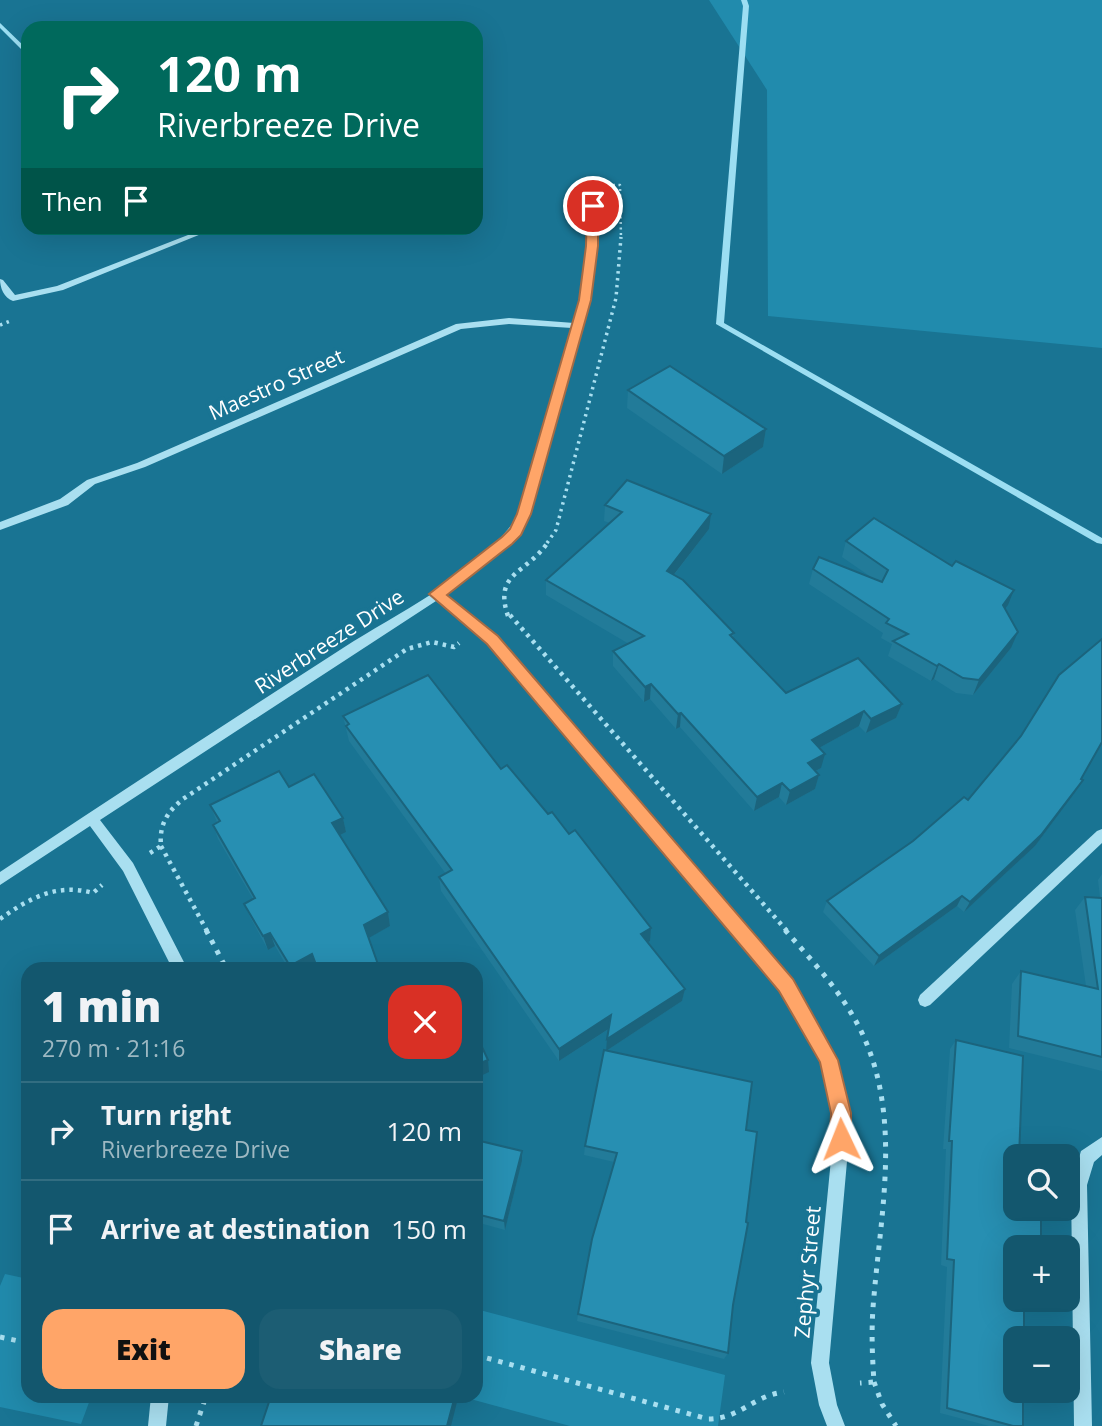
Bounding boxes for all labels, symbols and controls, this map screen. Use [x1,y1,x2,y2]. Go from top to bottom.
text: 120 m [157,40,302,106]
icon: right [42,49,133,140]
text: Riverbreeze Drive [157,103,420,146]
pin [563,176,623,236]
icon: arrive [117,182,155,220]
text: Then [42,183,103,219]
icon: arrive [574,187,612,225]
street label: Maestro Street [204,342,348,426]
street label: Riverbreeze Drive [249,582,409,700]
text: 1 min [42,977,161,1034]
button: close [388,985,462,1059]
text: 270 m · 21:16 [42,1032,185,1064]
text: Turn right [101,1097,232,1133]
position arrow [804,1102,878,1176]
icon: right [42,1112,80,1150]
text: 120 m [387,1113,462,1149]
text: Riverbreeze Drive [101,1133,290,1165]
map controls [1003,1144,1080,1403]
button: search [1003,1144,1080,1221]
street label: Zephyr Street [787,1205,827,1339]
icon: arrive [42,1210,80,1248]
text: Arrive at destination [101,1211,370,1247]
text: 150 m [391,1211,467,1247]
button: + [1003,1235,1080,1312]
button: Exit [42,1309,245,1389]
button: Share [259,1309,462,1389]
button: − [1003,1326,1080,1403]

